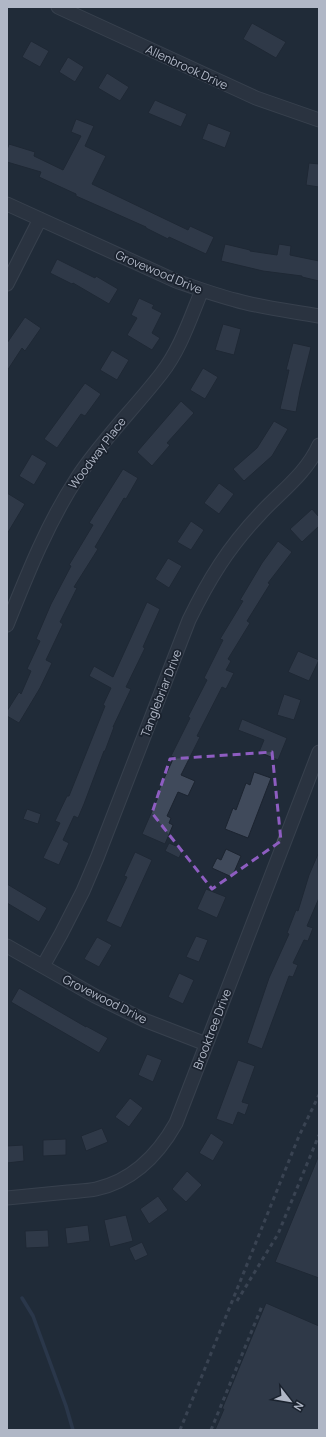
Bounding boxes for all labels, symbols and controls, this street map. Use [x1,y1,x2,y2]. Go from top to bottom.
street label: Allenbrook Drive [143,40,231,94]
street label: Grovewood Drive [113,246,205,298]
street label: Woodway Place [64,414,130,492]
street label: Tanglebriar Drive [136,647,186,739]
street label: Grovewood Drive [60,970,150,1028]
street label: Brooktree Drive [189,986,235,1072]
north arrow [270,1381,310,1421]
text: N [290,1399,307,1414]

